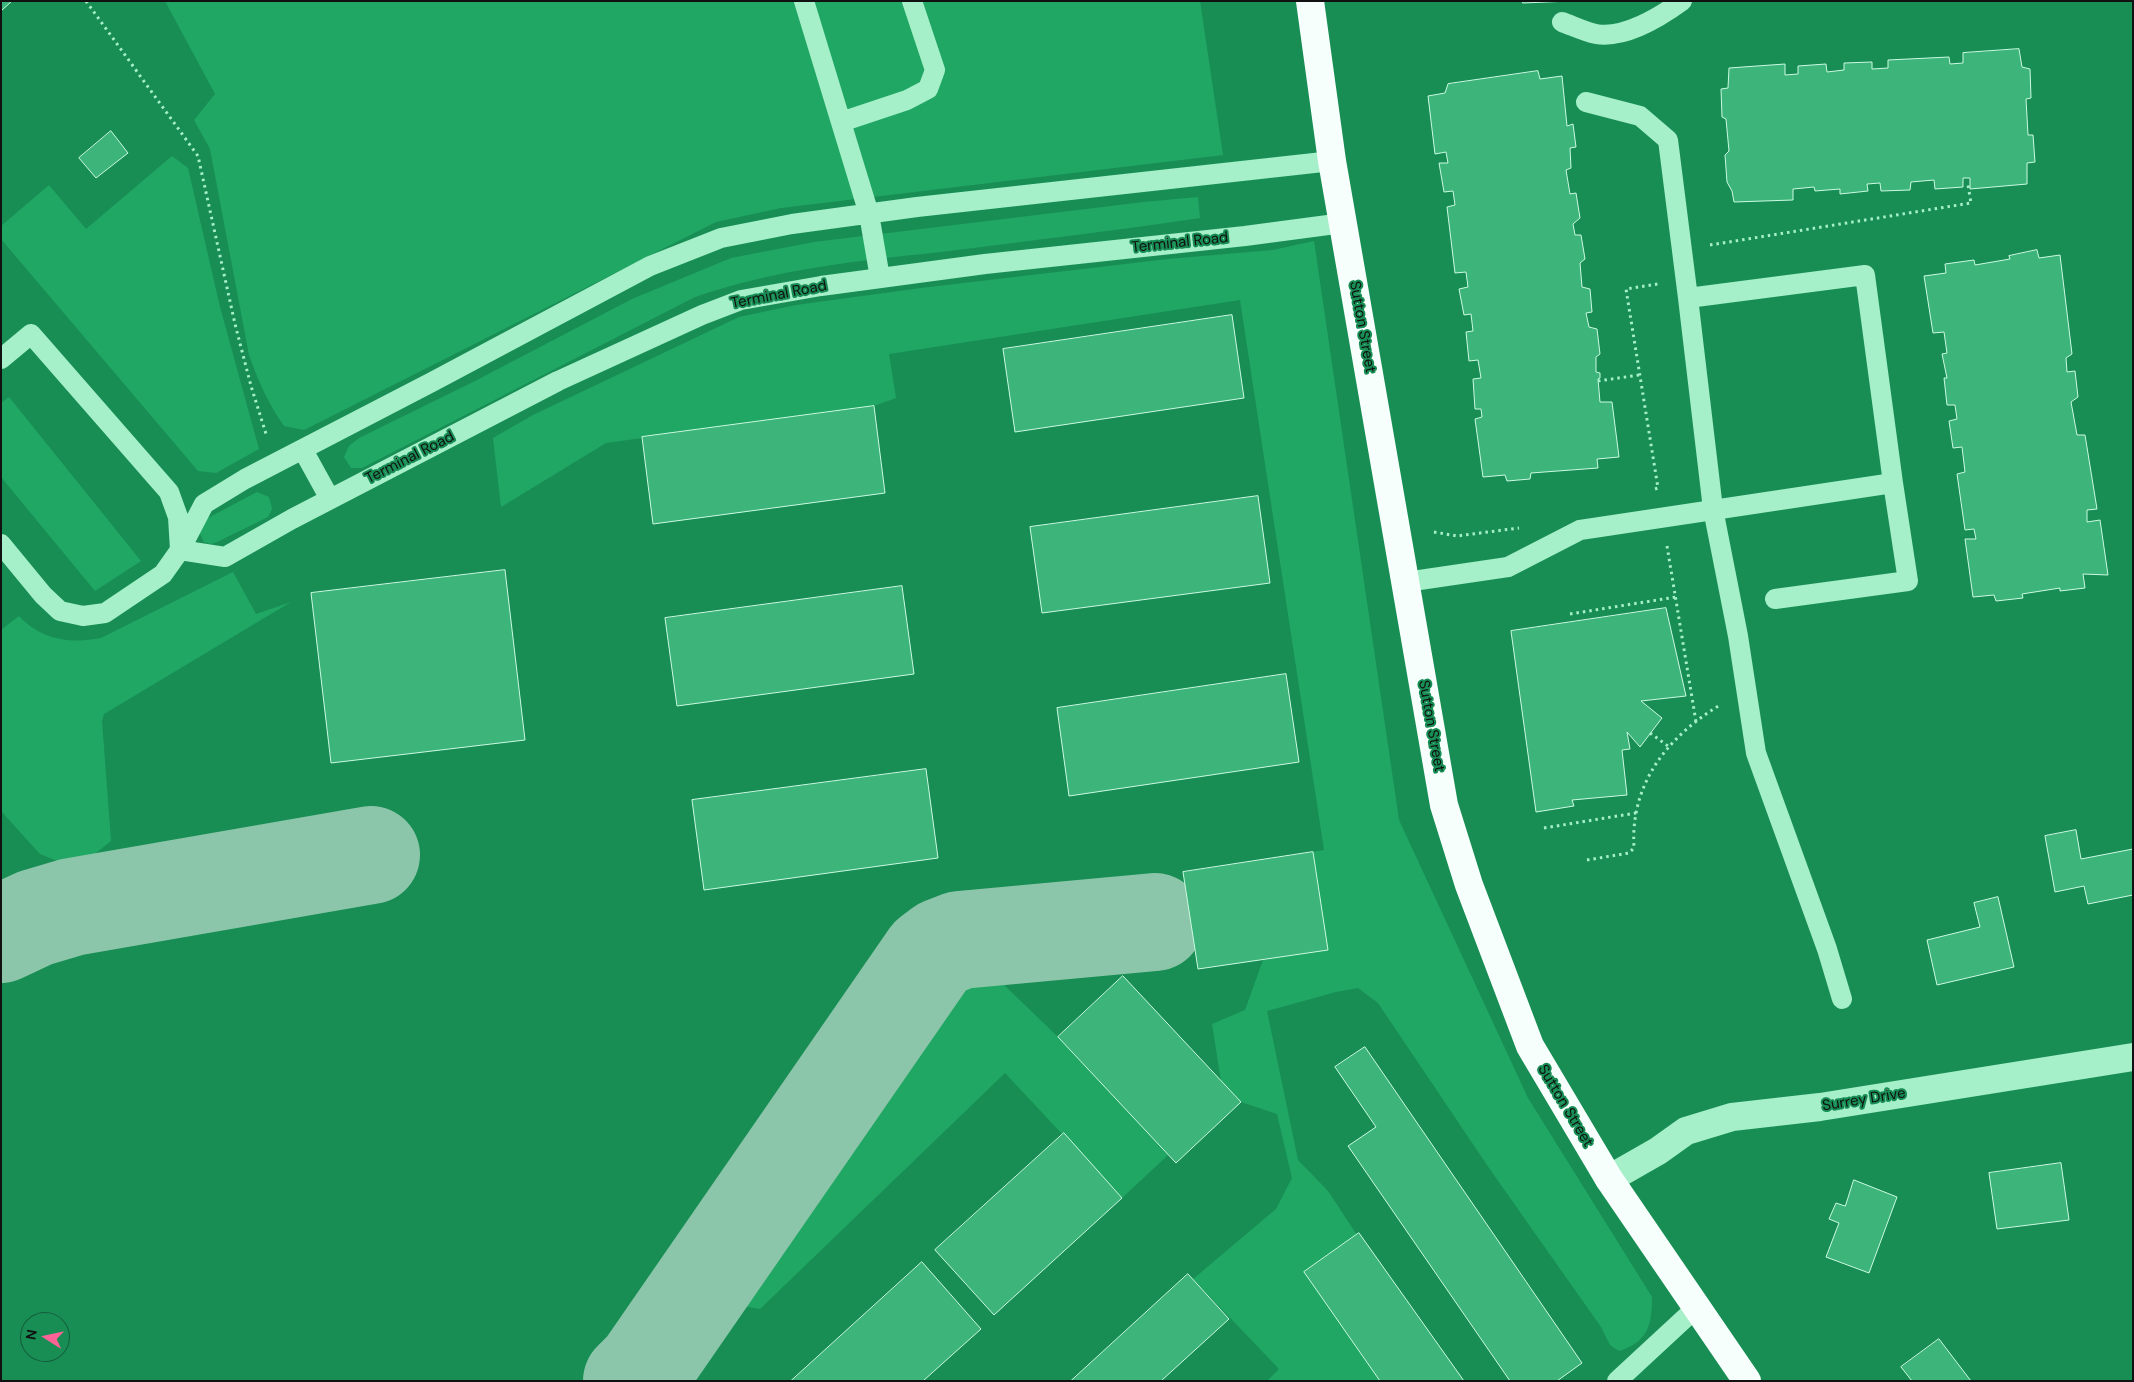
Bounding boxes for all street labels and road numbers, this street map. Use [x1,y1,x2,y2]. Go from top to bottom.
street label: Terminal Road [1131,229,1229,257]
street label: Terminal Road [730,277,828,313]
street label: Sutton Street [1345,280,1379,374]
street label: Terminal Road [363,428,457,488]
street label: Sutton Street [1414,679,1448,773]
street label: Sutton Street [1533,1062,1597,1150]
street label: Surrey Drive [1821,1085,1907,1115]

